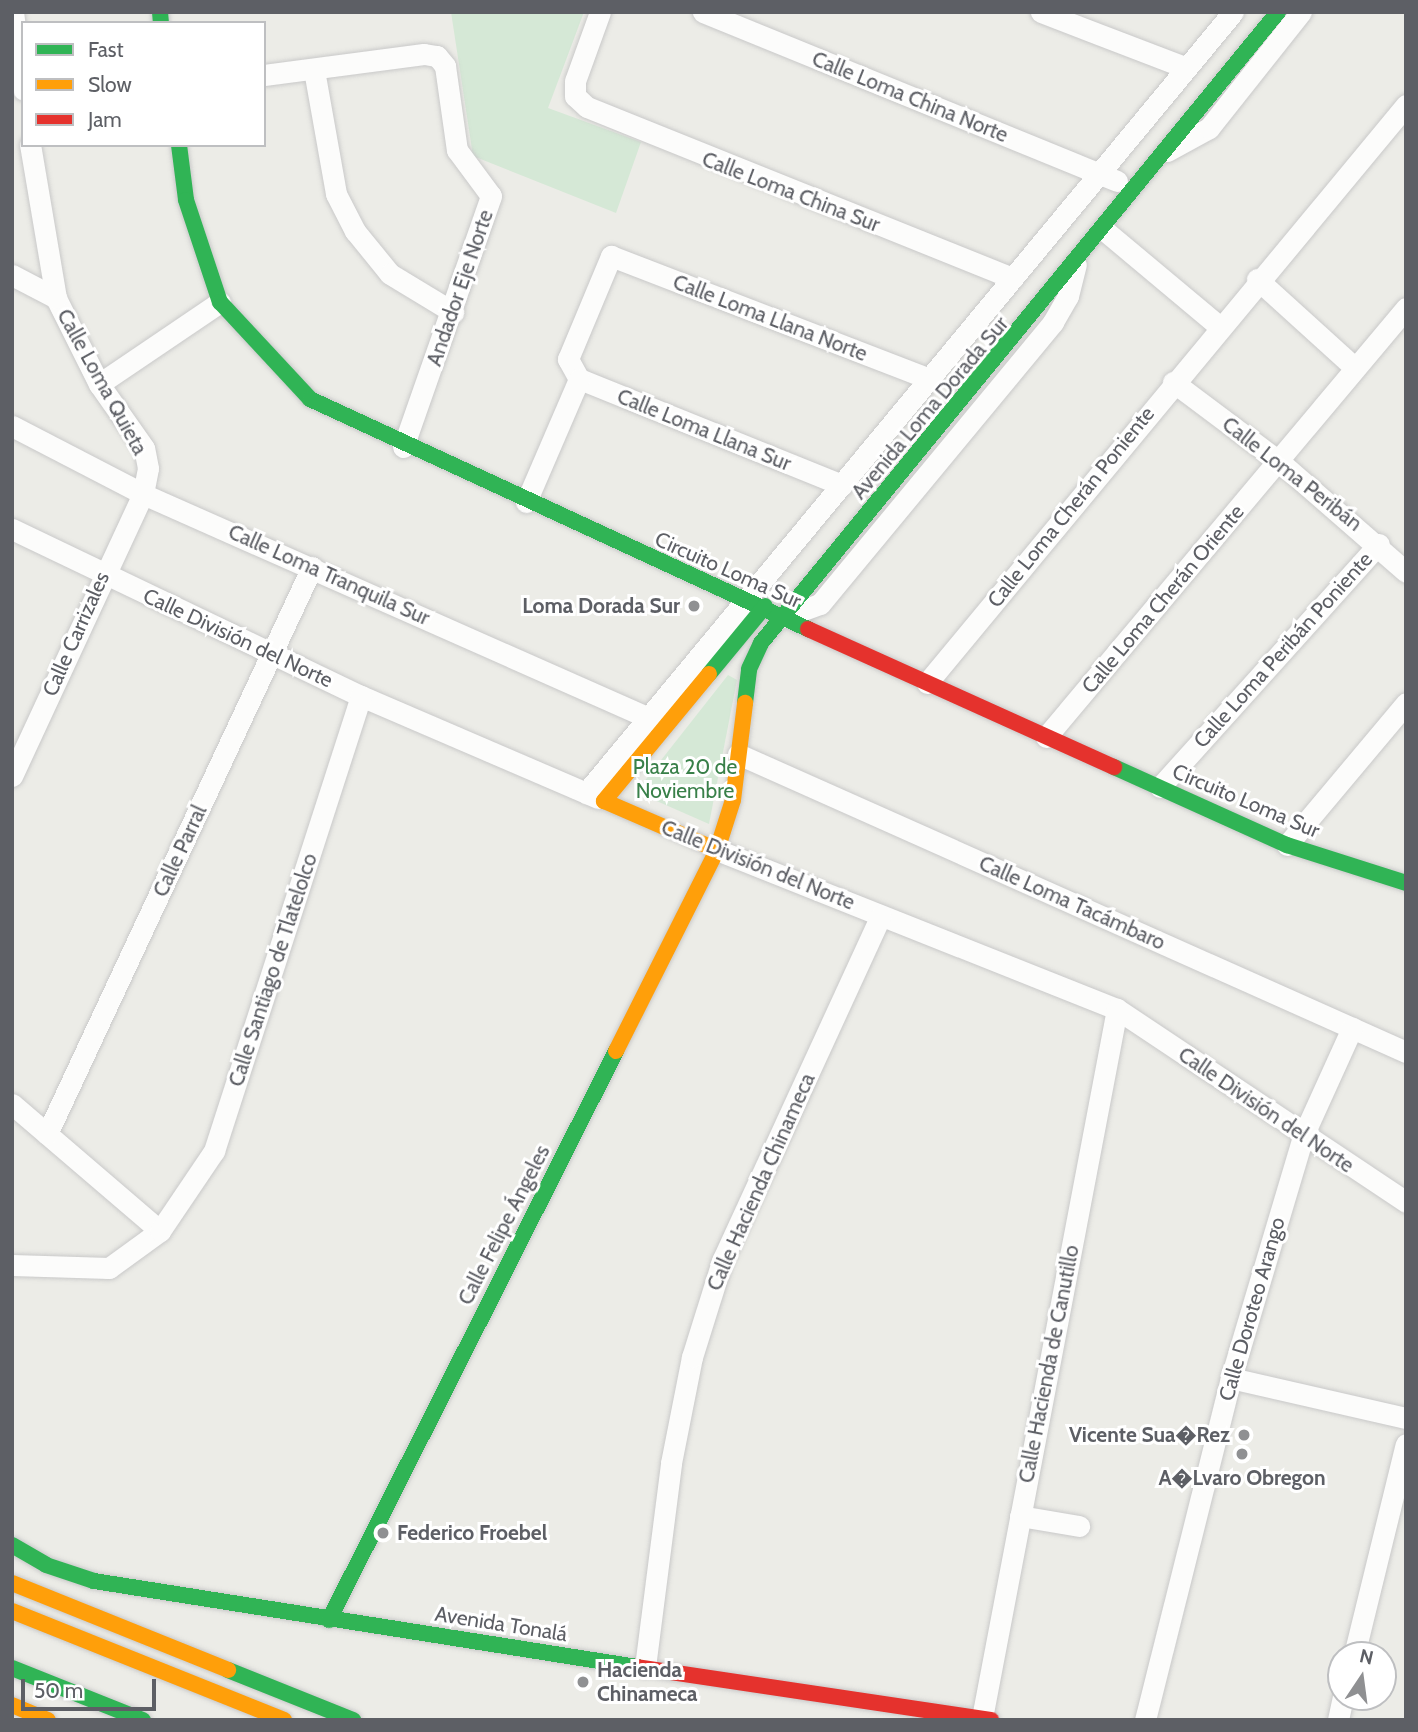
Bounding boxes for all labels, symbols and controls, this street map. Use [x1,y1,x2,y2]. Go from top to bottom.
legend [21,21,266,147]
text: Fast [88,37,124,62]
street label: Calle Loma China Norte [808,46,1012,148]
text: Slow [88,72,132,97]
text: Jam [88,107,122,132]
street label: Calle Loma China Sur [699,146,883,238]
street label: Andador Eje Norte [421,207,499,369]
street label: Calle Loma Llana Norte [669,269,871,367]
street label: Calle Loma Quieta [52,305,152,459]
street label: Avenida Loma Dorada Sur [846,312,1014,504]
street label: Calle Loma Llana Sur [613,384,795,476]
street label: Calle Loma Cherán Poniente [982,402,1160,612]
street label: Calle Loma Peribán [1217,412,1367,536]
street label: Calle Loma Cherán Oriente [1077,499,1249,699]
street label: Calle Loma Tranquila Sur [224,519,434,631]
street label: Circuito Loma Sur [651,526,805,614]
street label: Calle Loma Peribán Poniente [1188,547,1378,753]
street label: Calle Carrizales [37,568,115,700]
street label: Calle División del Norte [139,583,337,693]
place label: Loma Dorada Sur [522,593,680,619]
marker: Loma Dorada Sur [686,598,702,614]
park label: Plaza 20 de Noviembre [633,754,737,804]
street label: Circuito Loma Sur [1169,759,1323,843]
street label: Calle Parral [148,801,212,901]
street label: Calle División del Norte [658,815,858,915]
street label: Calle Santiago de Tlatelolco [223,850,323,1090]
street label: Calle Loma Tacámbaro [975,851,1169,955]
street label: Calle División del Norte [1173,1042,1359,1178]
street label: Calle Hacienda Chinameca [702,1069,820,1295]
street label: Calle Felipe Ángeles [453,1141,555,1309]
street label: Calle Doroteo Arango [1214,1214,1290,1404]
street label: Calle Hacienda de Canutillo [1014,1243,1084,1485]
place label: Vicente Sua�Rez [1069,1422,1230,1448]
marker: Vicente Sua�Rez [1236,1427,1252,1443]
marker: A�Lvaro Obregon [1234,1446,1250,1462]
place label: A�Lvaro Obregon [1158,1465,1326,1491]
place label: Federico Froebel [397,1520,547,1546]
marker: Federico Froebel [375,1525,391,1541]
street label: Avenida Tonalá [433,1601,569,1647]
north arrow [1327,1641,1397,1711]
text: N [1357,1644,1376,1670]
place label: Hacienda Chinameca [597,1657,698,1707]
scale bar [24,1666,159,1710]
marker: Hacienda Chinameca [575,1674,591,1690]
text: 50 m [34,1678,83,1703]

